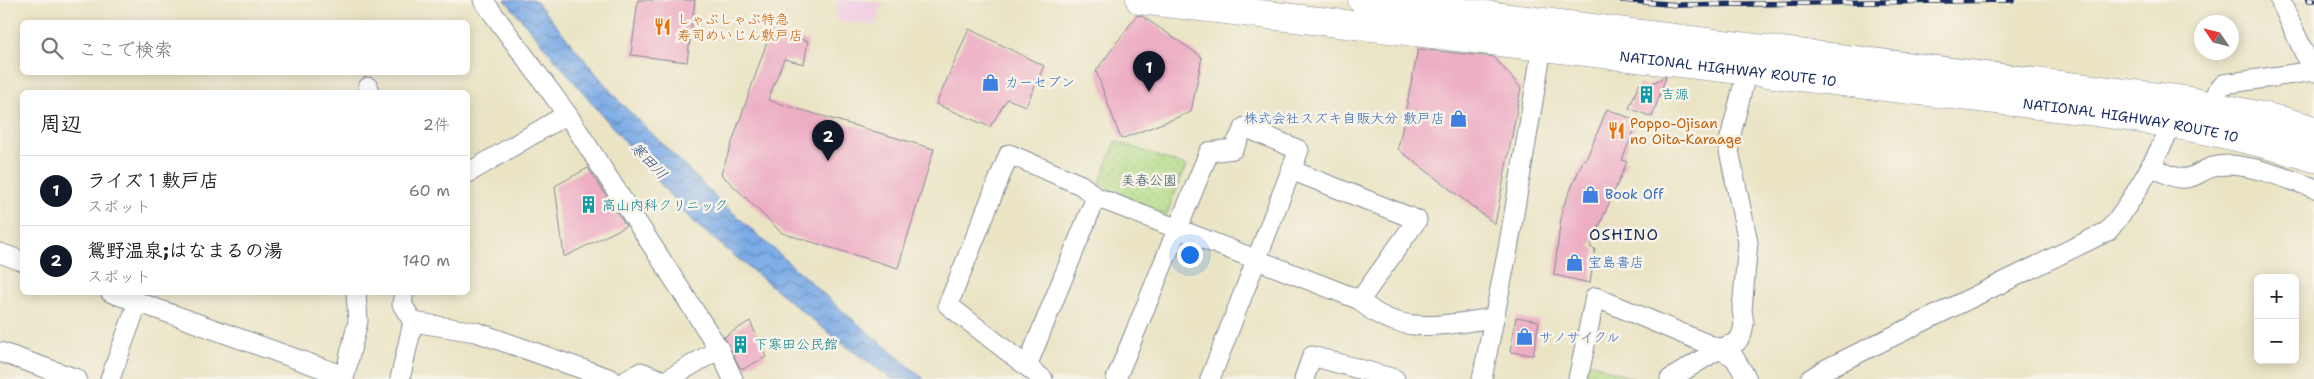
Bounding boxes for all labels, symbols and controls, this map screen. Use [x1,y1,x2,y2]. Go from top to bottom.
place label: しゃぶしゃぶ特急 寿司めいじん敷戸店 [677,10,803,44]
north arrow [2194,15,2239,60]
restaurant icon: しゃぶしゃぶ特急 寿司めいじん敷戸店 [653,17,673,37]
search box [20,20,470,75]
icon: search [38,34,66,62]
text: ここで検索 [78,37,173,62]
street label: NATIONAL HIGHWAY ROUTE 10 [1618,47,1838,90]
pin: 1 [1133,51,1165,92]
shop icon: カーセブン [981,72,1001,92]
place label: カーセブン [1005,73,1075,91]
building icon: 吉源 [1637,84,1657,104]
place label: 吉源 [1661,85,1689,103]
street label: NATIONAL HIGHWAY ROUTE 10 [2022,94,2240,146]
shop icon: 株式会社スズキ自販大分 敷戸店 [1449,108,1469,128]
place label: 株式会社スズキ自販大分 敷戸店 [1244,109,1445,127]
text: 周辺 [40,110,82,138]
text: 2件 [423,114,450,135]
place label: Poppo-Ojisan no Oita-Karaage [1630,114,1742,148]
pin: 2 [812,120,844,161]
restaurant icon: Poppo-Ojisan no Oita-Karaage [1606,121,1626,141]
water label: 寒田川 [626,138,672,184]
text: ライズ１敷戸店 [87,168,219,193]
park label: 美春公園 [1121,171,1177,189]
text: 1 [52,180,60,201]
text: 60 m [409,180,450,201]
shop icon: Book Off [1581,184,1601,204]
place label: Book Off [1605,185,1664,203]
building icon: 高山内科クリニック [578,195,598,215]
text: スポット [87,196,151,217]
place label: 高山内科クリニック [602,196,728,214]
district label: OSHINO [1589,224,1659,245]
text: 鴛野温泉;はなまるの湯 [87,238,283,263]
your location [1177,242,1203,268]
text: 2 [50,250,62,271]
text: 140 m [403,250,450,271]
shop icon: 宝島書店 [1564,252,1584,272]
place label: 宝島書店 [1588,253,1644,271]
text: スポット [87,266,151,287]
map controls [2254,274,2299,364]
button: + [2254,274,2299,319]
button: − [2254,319,2299,364]
shop icon: サノサイクル [1515,327,1535,347]
place label: サノサイクル [1539,328,1620,346]
building icon: 下寒田公民館 [730,334,750,354]
place label: 下寒田公民館 [754,335,838,353]

